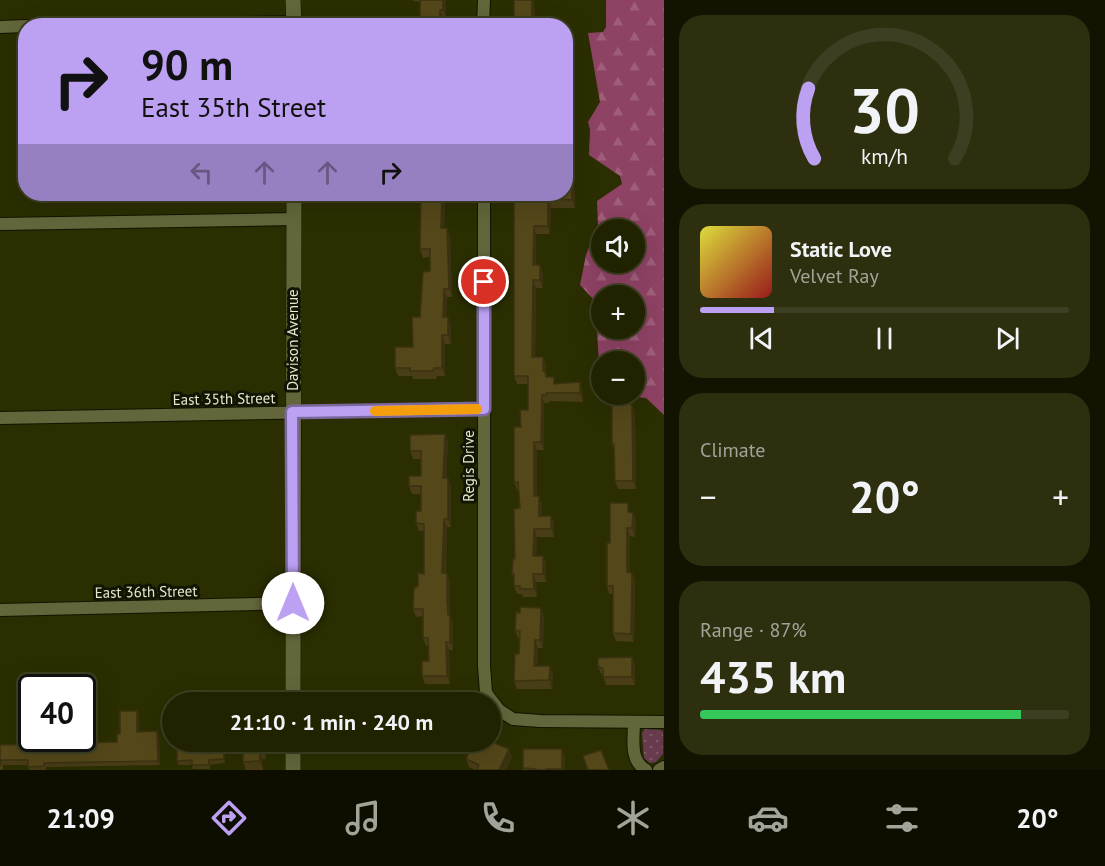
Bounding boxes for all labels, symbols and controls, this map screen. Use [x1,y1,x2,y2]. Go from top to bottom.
text: 90 m [141,37,233,92]
icon: right [42,42,120,120]
text: 30 [849,69,920,150]
text: East 35th Street [141,90,326,124]
text: km/h [861,142,908,170]
icon: left [185,156,218,189]
icon: ahead [248,156,281,189]
icon: ahead [311,156,344,189]
icon: right [374,156,407,189]
map controls [591,219,645,405]
button: sound [591,219,645,273]
text: Static Love [790,235,892,263]
pin [458,256,509,307]
text: Velvet Ray [790,263,879,289]
icon: arrive [467,265,500,298]
button: + [591,285,645,339]
street label: Davison Avenue [283,289,302,391]
icon: previous [745,322,778,355]
icon: pause [868,322,901,355]
icon: next [991,322,1024,355]
button: − [591,351,645,405]
street label: East 35th Street [172,388,276,409]
street label: Regis Drive [459,430,478,502]
text: Climate [700,437,766,463]
text: 20° [849,467,920,525]
text: − [700,475,717,518]
text: + [1052,475,1069,518]
position arrow [261,571,325,635]
street label: East 36th Street [94,581,198,602]
text: Range · 87% [700,617,807,643]
text: 435 km [700,647,846,705]
speed limit sign: 40 [18,674,96,752]
text: 21:10 · 1 min · 240 m [230,708,433,736]
icon: directions [208,797,250,839]
icon: music [342,797,384,839]
icon: phone [477,797,519,839]
icon: climate [612,797,654,839]
icon: car [747,797,789,839]
icon: filters [881,797,923,839]
text: 21:09 [46,801,115,835]
text: 20° [1016,801,1059,835]

